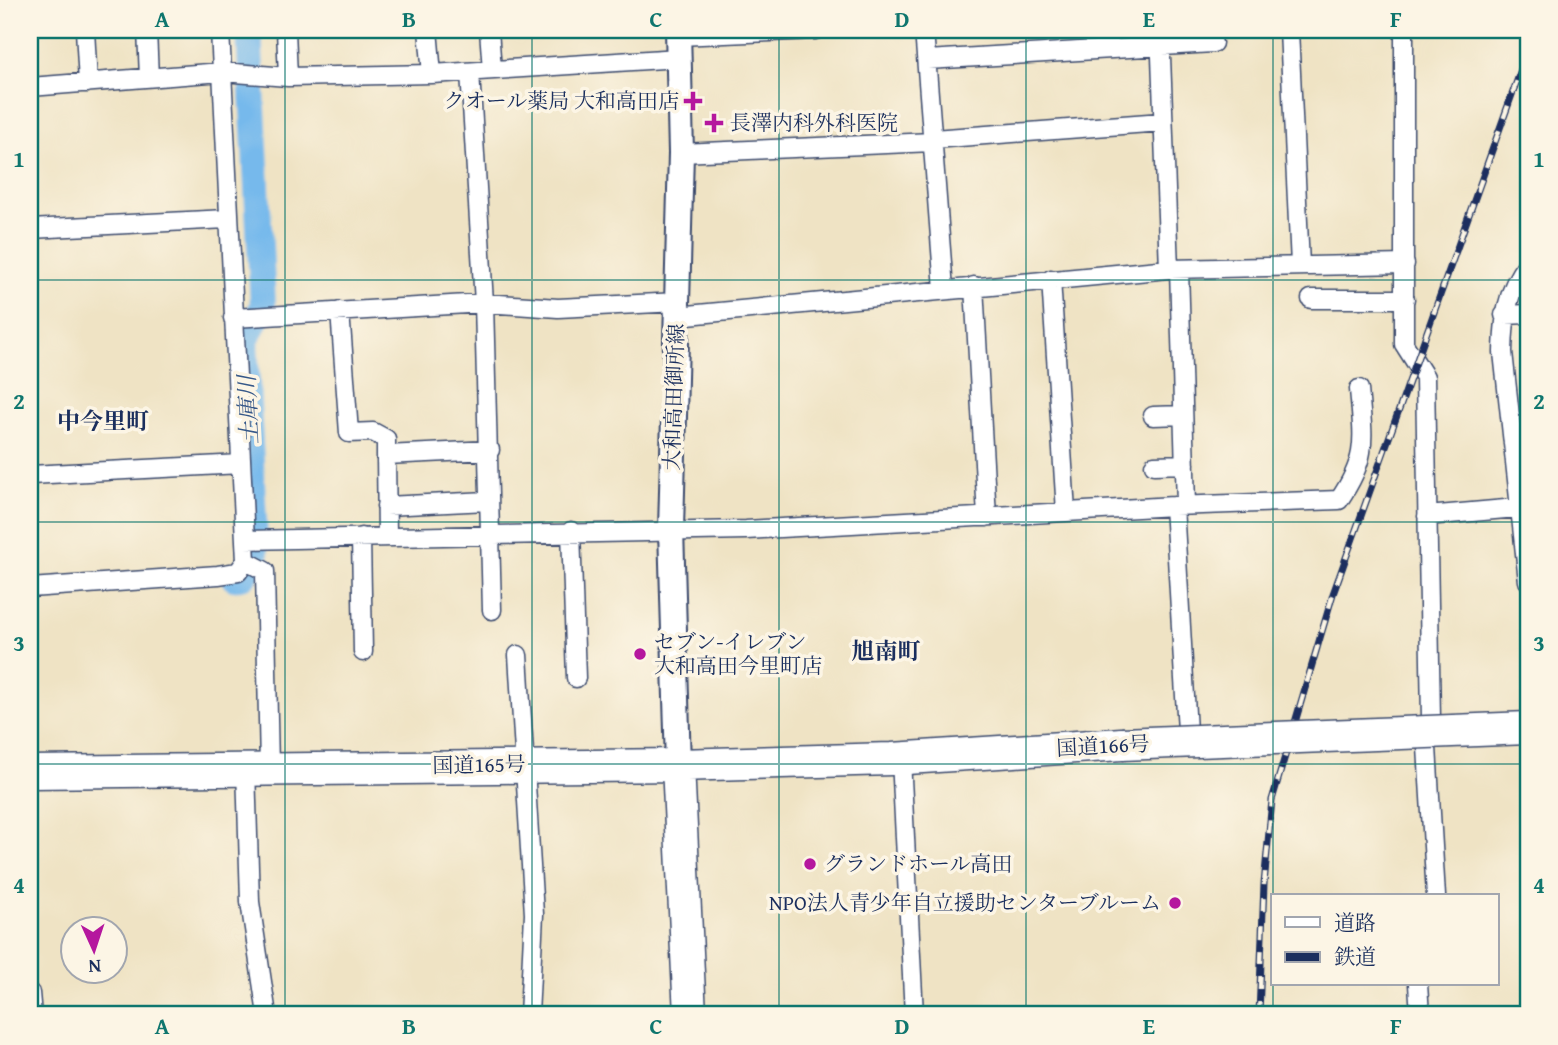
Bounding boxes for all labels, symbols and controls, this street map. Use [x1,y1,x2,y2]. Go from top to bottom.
text: A [155,2,170,35]
text: B [402,2,416,35]
text: C [649,2,663,35]
text: D [895,2,910,35]
text: E [1143,2,1155,35]
text: F [1390,2,1402,35]
place label: クオール薬局 大和高田店 [444,85,679,116]
marker: クオール薬局 大和高田店 [685,93,701,109]
place label: 長澤内科外科医院 [730,107,898,138]
marker: 長澤内科外科医院 [704,113,724,133]
text: 1 [13,142,25,175]
text: 1 [1533,142,1545,175]
street label: 大和高田御所線 [655,323,692,471]
water label: 土庫川 [229,372,266,445]
text: 2 [13,384,25,417]
text: 2 [1533,384,1545,417]
district label: 中今里町 [57,404,149,437]
text: 3 [13,626,25,659]
place label: セブン-イレブン 大和高田今里町店 [654,626,822,681]
text: 3 [1533,626,1545,659]
district label: 旭南町 [852,634,921,667]
marker: セブン-イレブン 大和高田今里町店 [632,646,648,662]
street label: 国道166号 [1056,728,1150,763]
street label: 国道165号 [432,748,526,781]
place label: グランドホール高田 [824,848,1013,879]
marker: グランドホール高田 [802,856,818,872]
text: 4 [13,868,25,901]
text: 4 [1533,868,1545,901]
place label: NPO法人青少年自立援助センターブルーム [769,887,1161,918]
legend [1271,894,1498,986]
marker: NPO法人青少年自立援助センターブルーム [1167,895,1183,911]
text: 道路 [1334,907,1376,938]
north arrow [60,916,130,986]
text: 鉄道 [1334,941,1376,972]
text: N [88,953,102,981]
text: A [155,1009,170,1042]
text: B [402,1009,416,1042]
text: C [649,1009,663,1042]
text: D [895,1009,910,1042]
text: E [1143,1009,1155,1042]
text: F [1390,1009,1402,1042]

